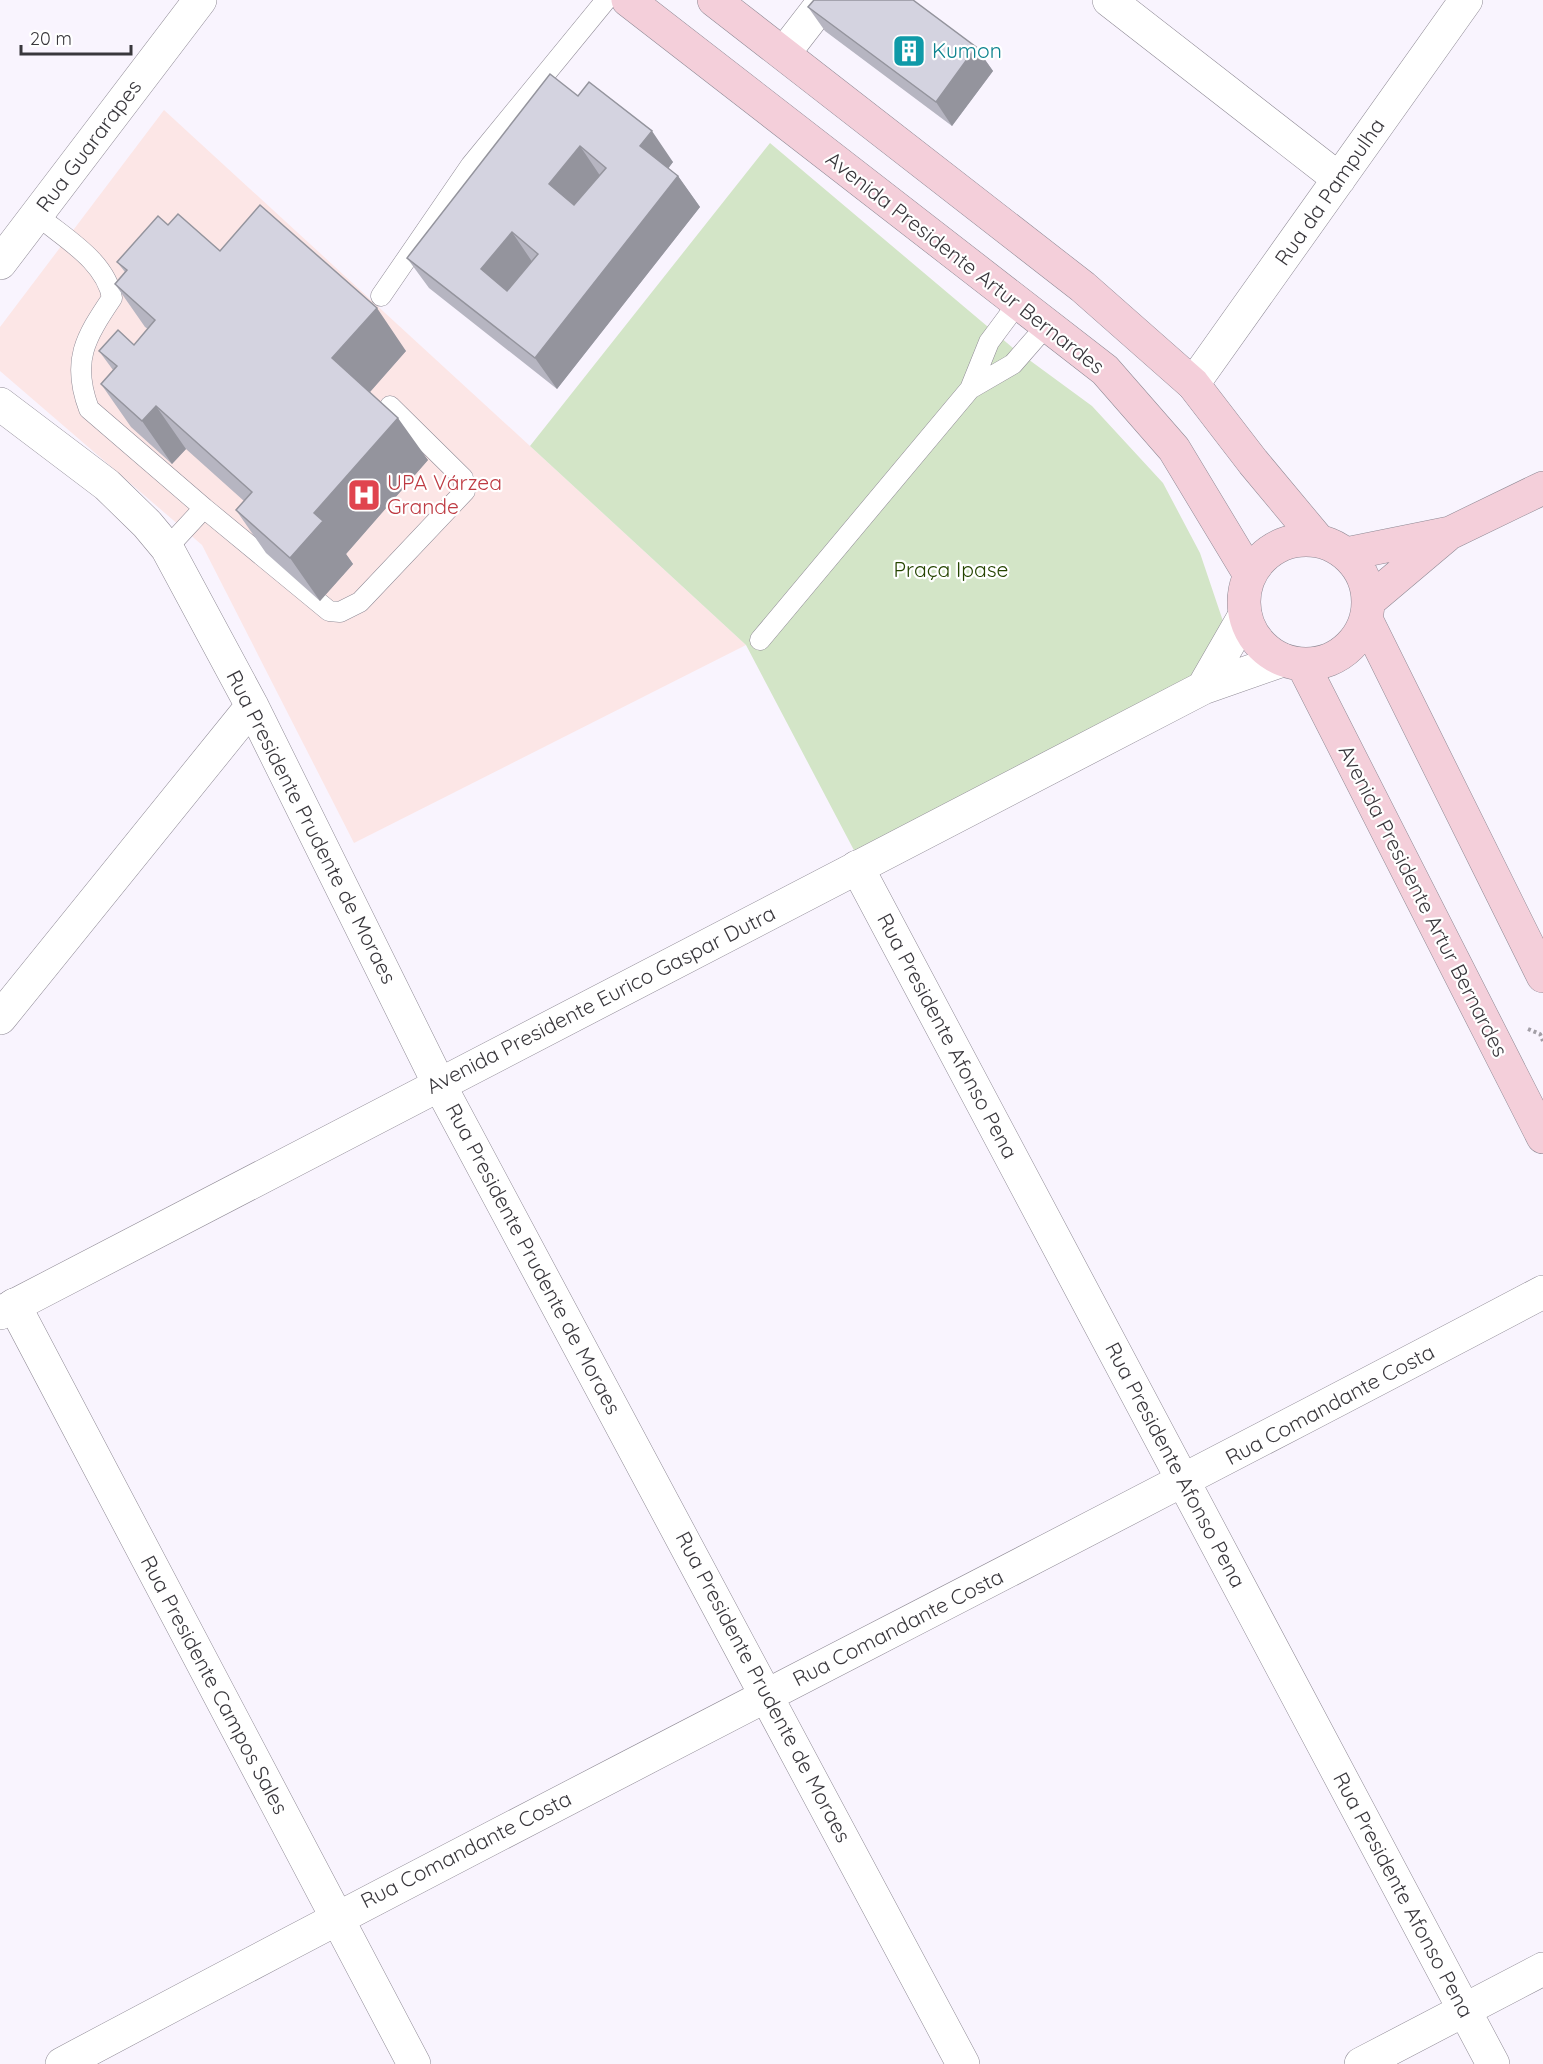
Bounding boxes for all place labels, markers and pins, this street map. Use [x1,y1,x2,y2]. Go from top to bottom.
building icon: Kumon [891,33,927,69]
place label: Kumon [932,37,1002,63]
place label: UPA Várzea Grande [387,469,502,519]
hospital icon: UPA Várzea Grande [346,477,382,513]

